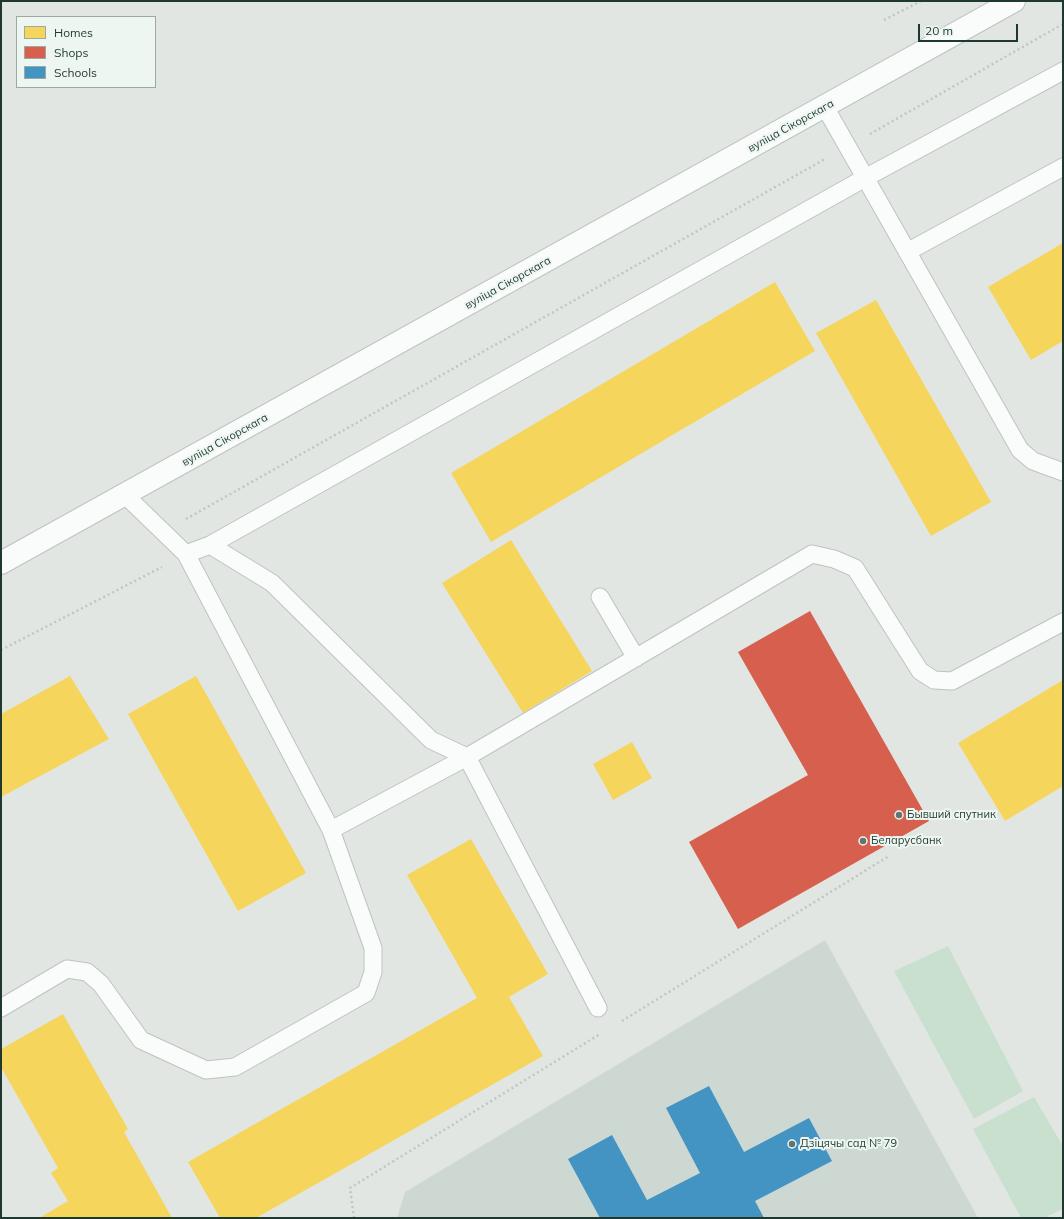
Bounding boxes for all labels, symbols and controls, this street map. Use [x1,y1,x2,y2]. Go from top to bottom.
legend [16,16,156,88]
scale bar [920,16,1020,42]
text: 20 m [925,23,953,38]
text: Homes [54,25,93,40]
text: Shops [54,45,89,60]
text: Schools [54,65,97,80]
street label: вуліца Сікорскага [746,97,836,155]
street label: вуліца Сікорскага [463,254,553,312]
street label: вуліца Сікорскага [180,411,270,469]
place label: Бывший спутник [907,808,996,822]
marker: Бывший спутник [894,810,904,820]
place label: Беларусбанк [871,834,941,848]
marker: Беларусбанк [858,836,868,846]
place label: Дзіцячы сад № 79 [800,1137,897,1151]
marker: Дзіцячы сад № 79 [787,1139,797,1149]

